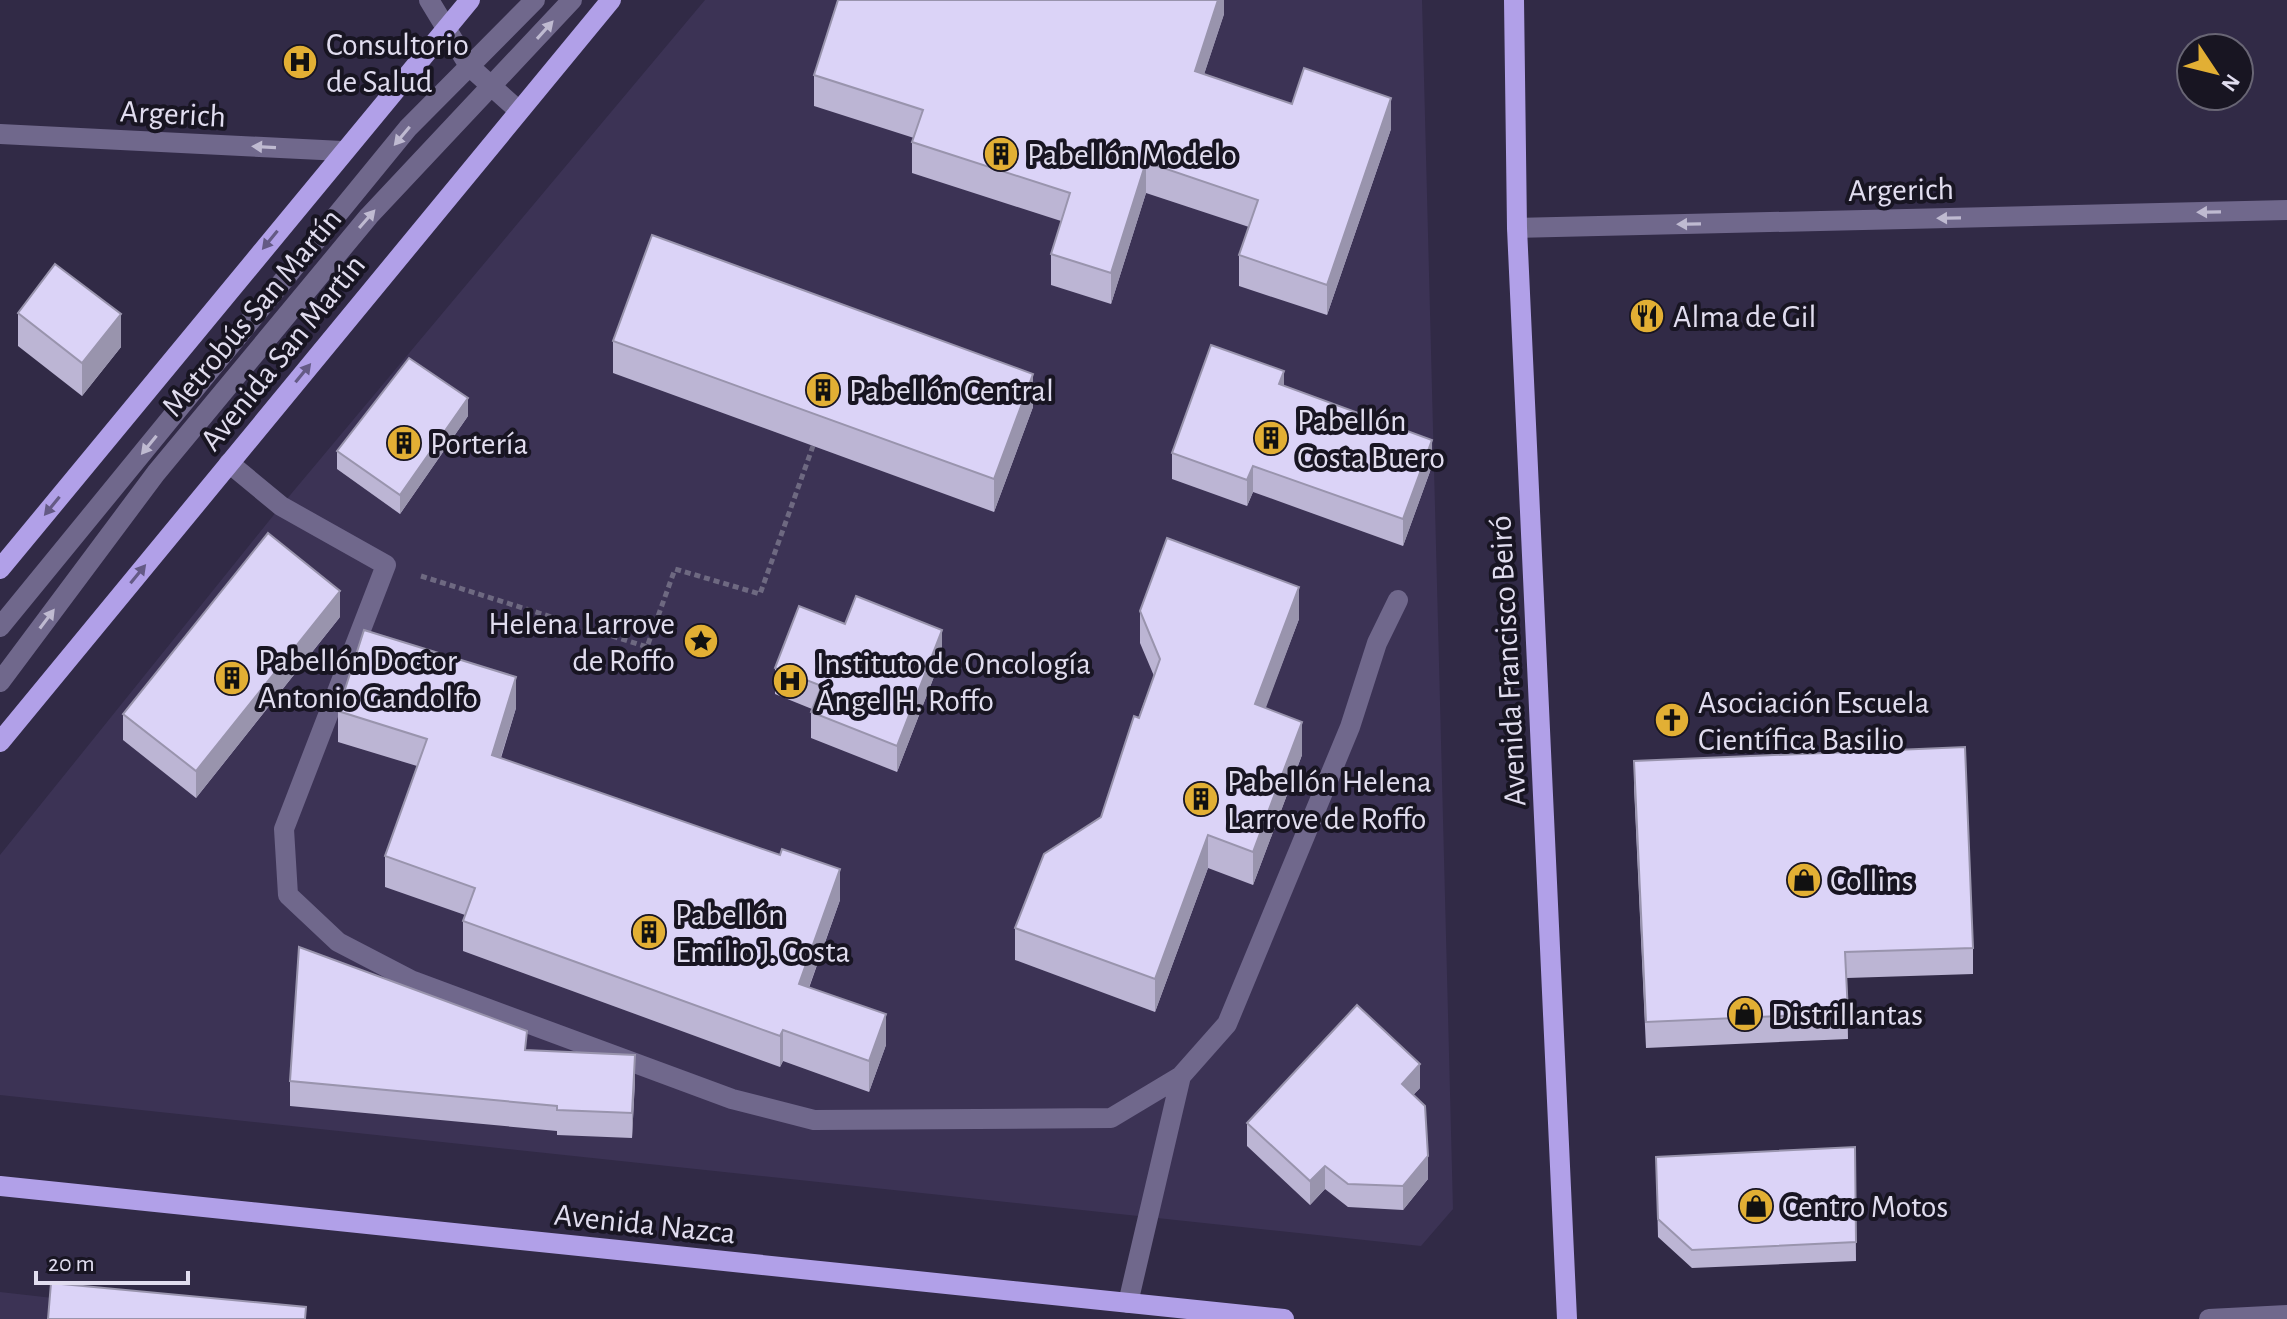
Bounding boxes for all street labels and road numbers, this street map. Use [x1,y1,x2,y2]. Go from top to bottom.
street label: Argerich [119,95,227,133]
street label: Argerich [1848,173,1954,207]
street label: Metrobús San Martín [156,203,348,423]
street label: Avenida San Martín [194,249,371,457]
street label: Avenida Francisco Beiró [1484,515,1532,807]
street label: Avenida Nazca [553,1199,737,1249]

